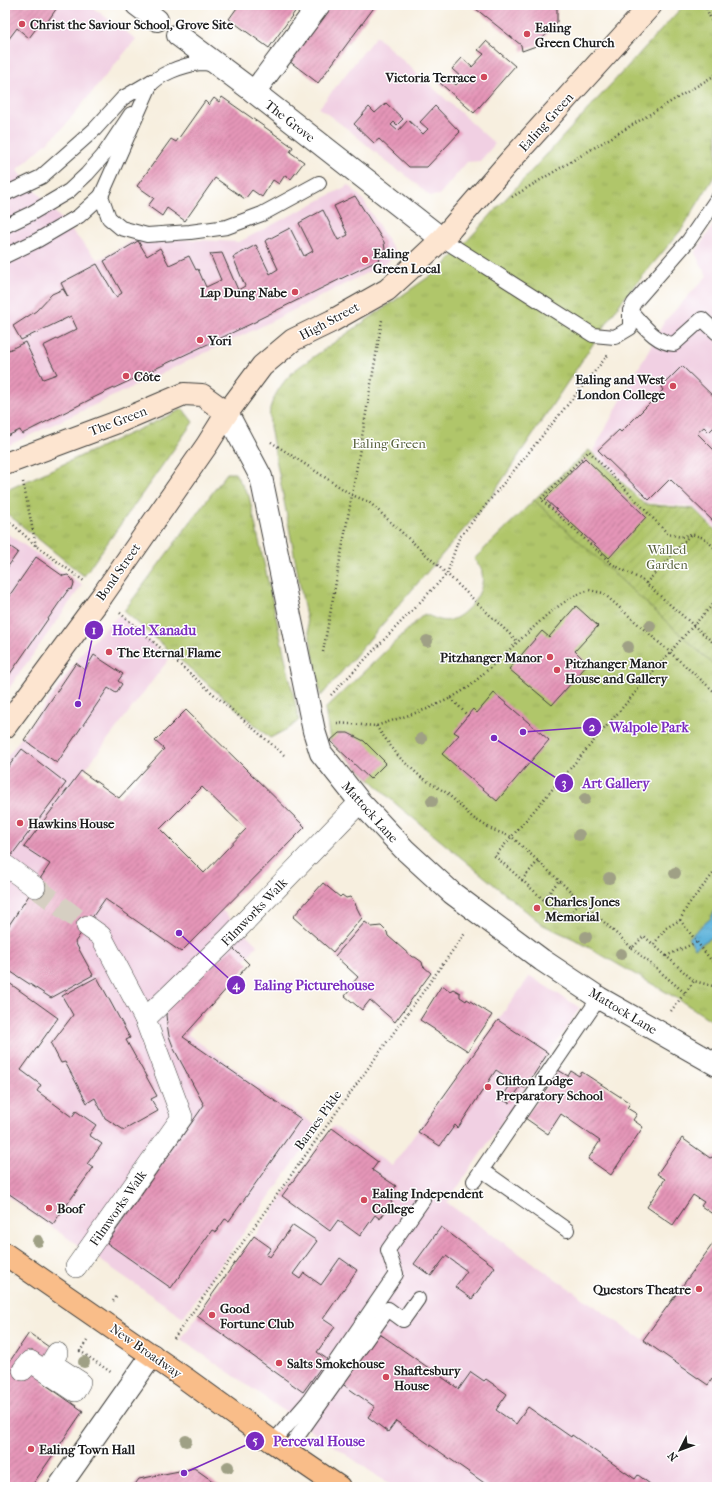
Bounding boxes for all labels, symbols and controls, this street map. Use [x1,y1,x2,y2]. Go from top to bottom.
place label: Christ the Saviour School, Grove Site [30,17,234,32]
marker: Christ the Saviour School, Grove Site [17,19,27,29]
place label: Ealing Green Church [535,20,615,50]
marker: Ealing Green Church [522,29,532,39]
place label: Victoria Terrace [384,70,477,85]
marker: Victoria Terrace [479,72,489,82]
street label: Ealing Green [516,89,577,154]
street label: The Grove [262,97,318,145]
place label: Ealing Green Local [373,246,441,276]
marker: Ealing Green Local [360,255,370,265]
place label: Lap Dung Nabe [200,285,288,301]
marker: Lap Dung Nabe [290,287,300,297]
street label: High Street [297,299,362,343]
place label: Yori [207,333,232,348]
marker: Yori [195,335,205,345]
place label: Côte [134,369,161,384]
marker: Côte [121,371,131,381]
place label: Ealing and West London College [575,372,666,403]
marker: Ealing and West London College [668,381,678,391]
street label: The Green [87,403,149,439]
park label: Ealing Green [352,436,426,451]
street label: Bond Street [93,540,143,604]
park label: Walled Garden [646,542,688,572]
callout: Hotel Xanadu [84,617,204,643]
text: Hotel Xanadu [112,622,196,639]
text: 1 [92,623,96,637]
place label: The Eternal Flame [116,645,221,660]
marker: The Eternal Flame [104,647,114,657]
place label: Pitzhanger Manor [440,650,542,666]
marker: Pitzhanger Manor [545,652,555,662]
place label: Pitzhanger Manor House and Gallery [565,656,669,687]
marker: Pitzhanger Manor House and Gallery [552,665,562,675]
callout: Walpole Park [582,714,697,740]
text: Walpole Park [608,719,689,736]
text: 2 [589,720,596,734]
callout: Art Gallery [554,770,658,796]
text: Art Gallery [581,775,651,792]
text: 3 [562,776,567,791]
street label: Mattock Lane [339,778,402,846]
place label: Hawkins House [28,816,115,831]
marker: Hawkins House [15,818,25,828]
street label: Filmworks Walk [218,875,290,949]
place label: Charles Jones Memorial [544,894,620,924]
marker: Charles Jones Memorial [532,903,542,913]
callout: Ealing Picturehouse [226,972,382,998]
text: Ealing Picturehouse [254,977,374,994]
text: 4 [231,978,240,993]
street label: Mattock Lane [586,985,660,1037]
place label: Clifton Lodge Preparatory School [496,1073,603,1104]
marker: Clifton Lodge Preparatory School [483,1082,493,1092]
street label: Barnes Pikle [291,1087,345,1153]
street label: Filmworks Walk [86,1167,150,1249]
place label: Ealing Independent College [372,1186,484,1217]
marker: Ealing Independent College [359,1195,369,1205]
place label: Boof [57,1201,86,1216]
marker: Boof [44,1203,54,1213]
place label: Questors Theatre [593,1282,692,1297]
marker: Questors Theatre [694,1284,704,1294]
place label: Good Fortune Club [219,1301,294,1331]
marker: Good Fortune Club [207,1310,217,1320]
street label: New Broadway [107,1321,186,1382]
place label: Salts Smokehouse [287,1356,385,1371]
marker: Salts Smokehouse [274,1358,284,1368]
place label: Shaftesbury House [394,1363,462,1393]
marker: Shaftesbury House [381,1372,391,1382]
callout: Perceval House [245,1428,373,1454]
north arrow [660,1430,700,1470]
text: Perceval House [273,1433,365,1450]
text: 5 [252,1434,258,1448]
place label: Ealing Town Hall [39,1442,135,1458]
marker: Ealing Town Hall [26,1444,36,1454]
text: N [665,1448,681,1464]

